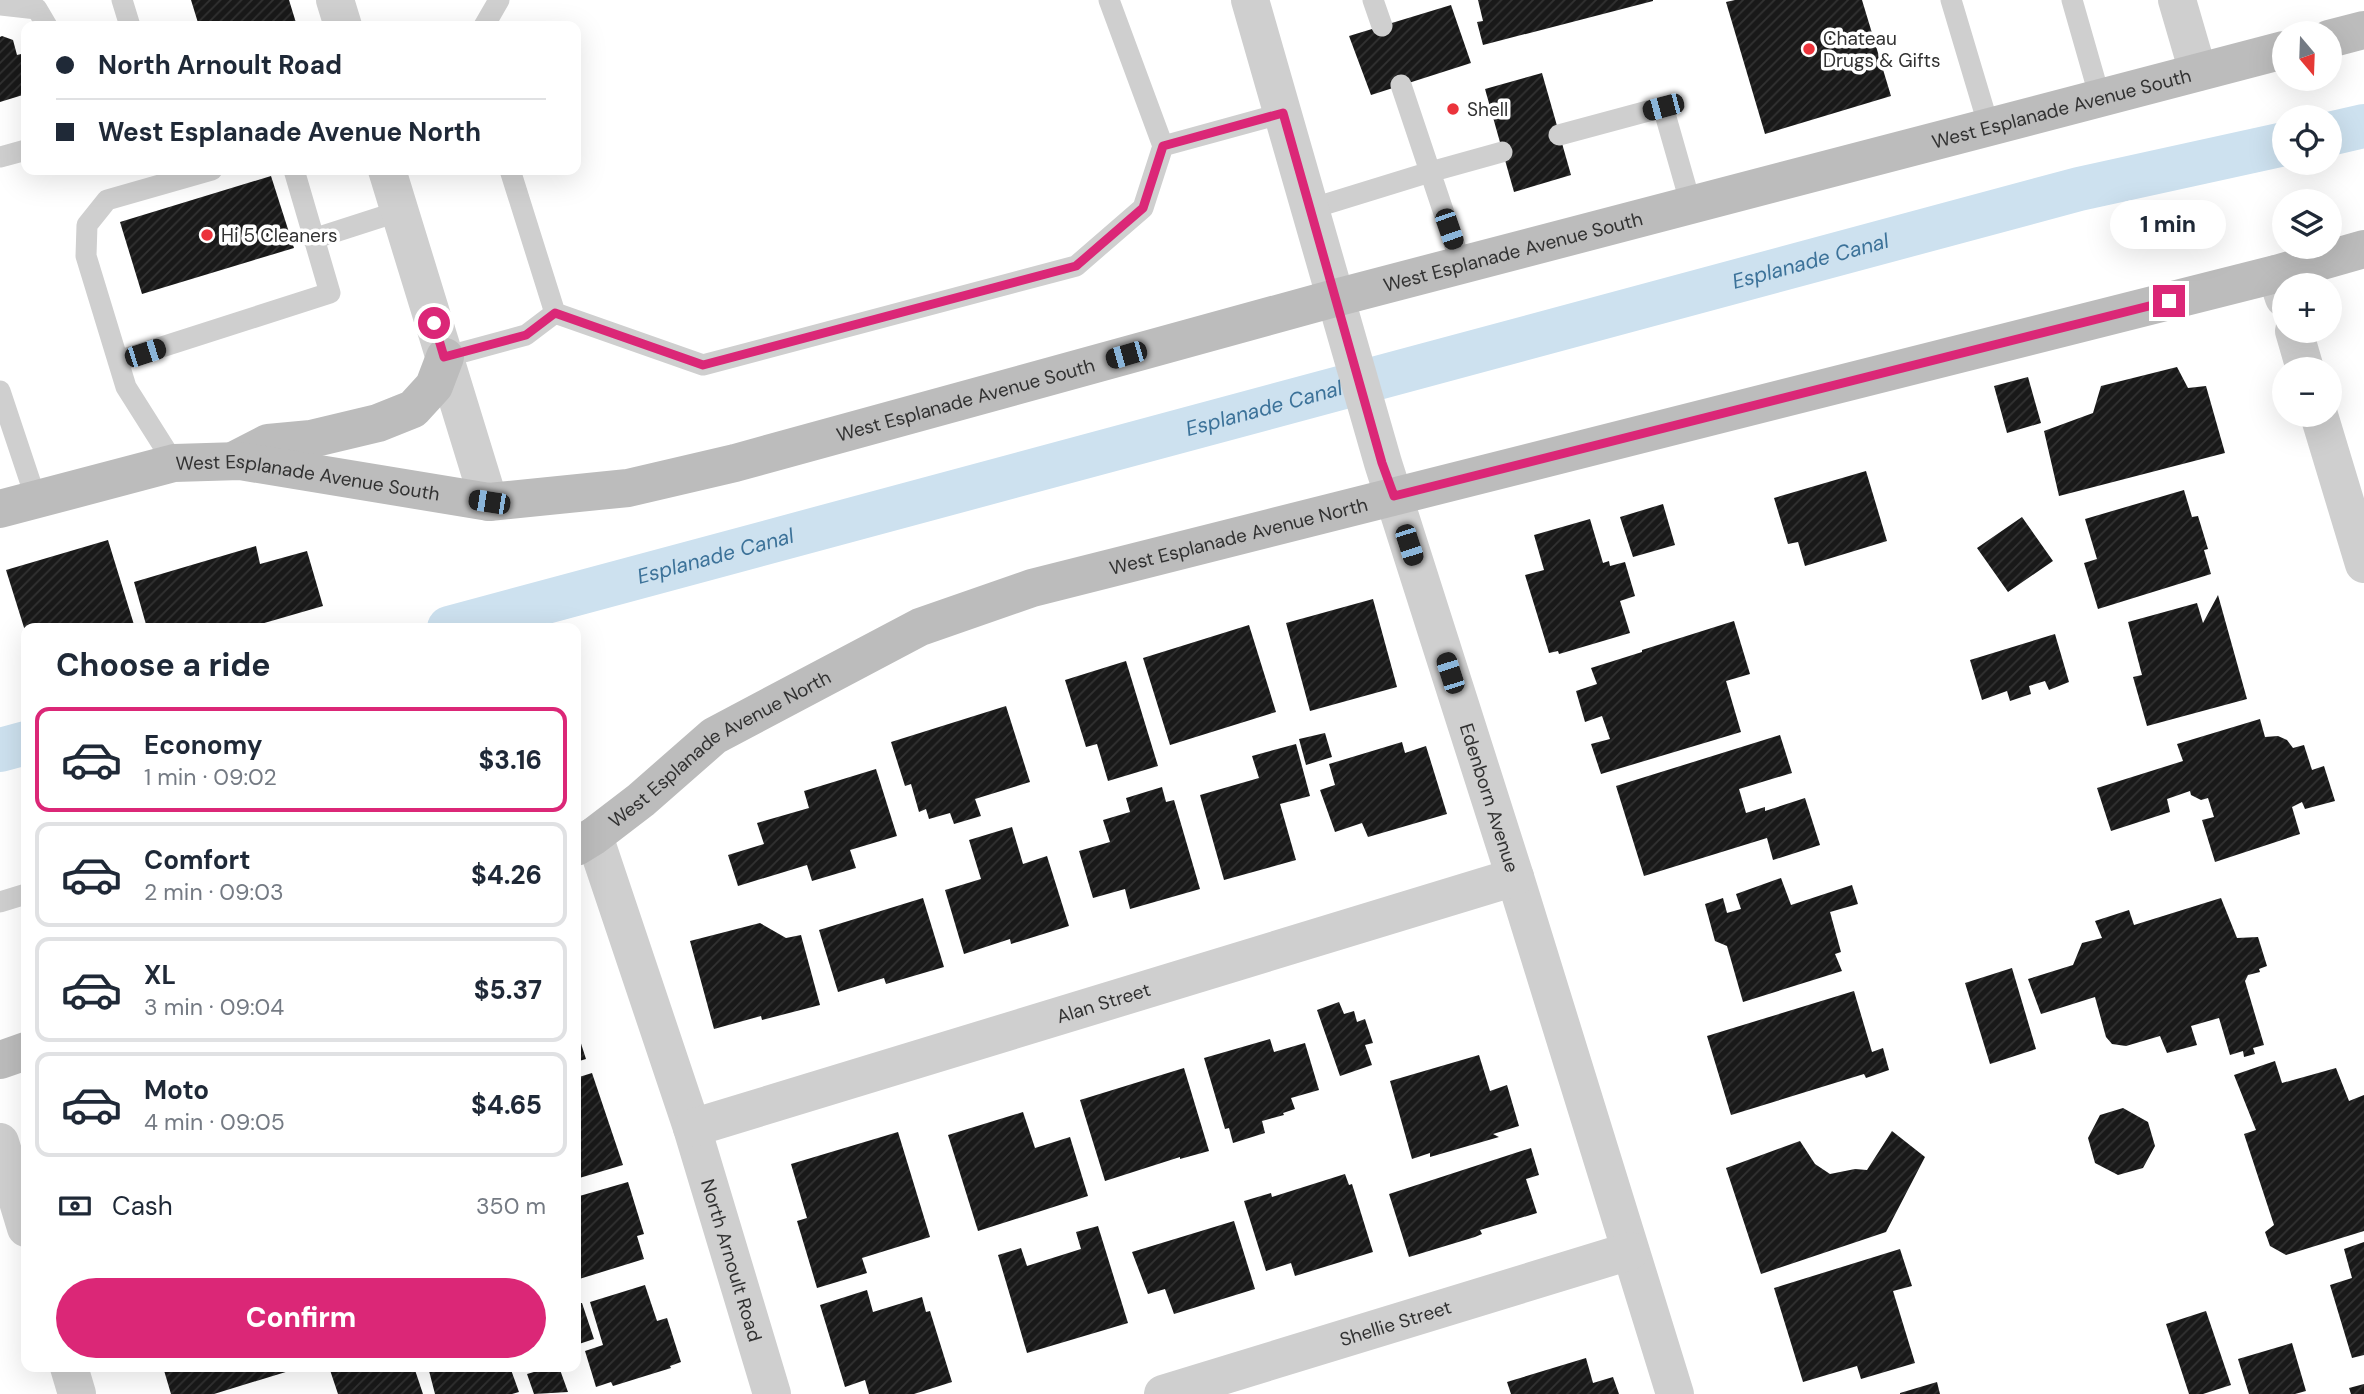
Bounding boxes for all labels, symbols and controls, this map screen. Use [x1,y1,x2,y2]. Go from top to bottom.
north arrow [2272,21,2342,91]
map controls [2272,21,2342,427]
place label: Chateau Drugs & Gifts [1823,26,1941,73]
marker: Chateau Drugs & Gifts [1801,41,1817,57]
text: North Arnoult Road [98,48,342,82]
street label: West Esplanade Avenue South [1929,62,2194,154]
car [1640,91,1687,123]
place label: Shell [1467,97,1508,122]
marker: Shell [1445,101,1461,117]
button: locate [2272,105,2342,175]
text: West Esplanade Avenue North [98,115,481,149]
button: layers [2272,189,2342,259]
callout: 1 min [2111,200,2227,248]
street label: West Esplanade Avenue South [1381,206,1645,297]
car [1433,206,1466,252]
text: 1 min [2140,209,2196,239]
place label: Hi 5 Cleaners [221,223,337,248]
marker: Hi 5 Cleaners [199,227,215,243]
water label: Esplanade Canal [1729,227,1892,296]
button: + [2272,273,2342,343]
route end [2153,285,2185,317]
route start [418,307,450,339]
car [122,337,169,369]
car [1103,339,1150,371]
street label: West Esplanade Avenue South [833,352,1098,447]
button: − [2272,357,2342,427]
water label: Esplanade Canal [1183,374,1346,443]
street label: West Esplanade Avenue South [175,448,442,506]
car [467,488,512,516]
street label: West Esplanade Avenue North [1107,491,1370,580]
water label: Esplanade Canal [634,522,797,591]
car [1393,522,1426,568]
text: Choose a ride [56,644,271,686]
car [1434,650,1467,696]
street label: West Esplanade Avenue North [603,664,835,833]
street label: Edenborn Avenue [1454,720,1525,875]
icon: car [60,728,123,791]
text: Economy [144,728,262,762]
text: $3.16 [479,743,542,777]
text: 1 min · 09:02 [144,762,277,792]
icon: car [60,843,123,906]
text: Comfort [144,843,250,877]
text: $4.26 [471,858,542,892]
text: 2 min · 09:03 [144,877,284,907]
icon: car [60,958,123,1021]
text: XL [144,958,176,992]
text: $5.37 [474,973,542,1007]
street label: Alan Street [1053,976,1153,1029]
text: 3 min · 09:04 [144,992,284,1022]
icon: car [60,1073,123,1136]
text: Moto [144,1073,209,1107]
text: $4.65 [471,1088,542,1122]
text: 4 min · 09:05 [144,1107,285,1137]
street label: North Arnoult Road [695,1176,768,1345]
icon: cash [56,1187,94,1225]
text: Cash [112,1189,173,1223]
text: 350 m [476,1191,546,1221]
button: Confirm [56,1278,546,1358]
street label: Shellie Street [1336,1294,1454,1352]

